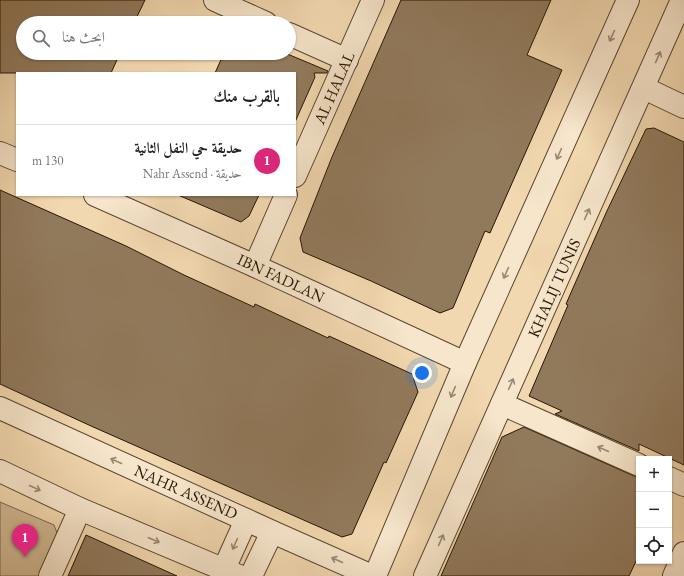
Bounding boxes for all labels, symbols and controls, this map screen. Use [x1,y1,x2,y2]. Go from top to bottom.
search box [16,16,296,60]
icon: search [30,27,52,49]
text: ابحث هنا [62,27,105,46]
one-way arrow [608,29,615,41]
street label: AL HALAL [308,48,360,129]
one-way arrow [654,51,662,63]
text: بالقرب منك [213,85,280,107]
text: حديقة حي النفل الثانية [134,138,242,157]
one-way arrow [555,148,562,160]
text: 130 m [32,152,63,169]
text: 1 [264,152,270,169]
text: حديقة · Nahr Assend [143,165,242,182]
one-way arrow [584,208,591,220]
street label: KHALIJ TUNIS [523,235,585,341]
street label: IBN FADLAN [234,249,328,308]
one-way arrow [501,266,509,278]
your location [412,363,432,383]
one-way arrow [508,378,515,390]
one-way arrow [449,385,456,397]
one-way arrow [598,445,610,452]
one-way arrow [110,456,122,464]
map controls [636,456,672,564]
button: + [636,456,672,492]
street label: NAHR ASSEND [131,460,241,524]
one-way arrow [29,485,41,492]
button: − [636,492,672,528]
pin: 1 [12,524,38,557]
button: locate [636,528,672,564]
one-way arrow [438,535,445,547]
one-way arrow [148,537,160,544]
one-way arrow [231,538,238,550]
one-way arrow [331,556,343,564]

